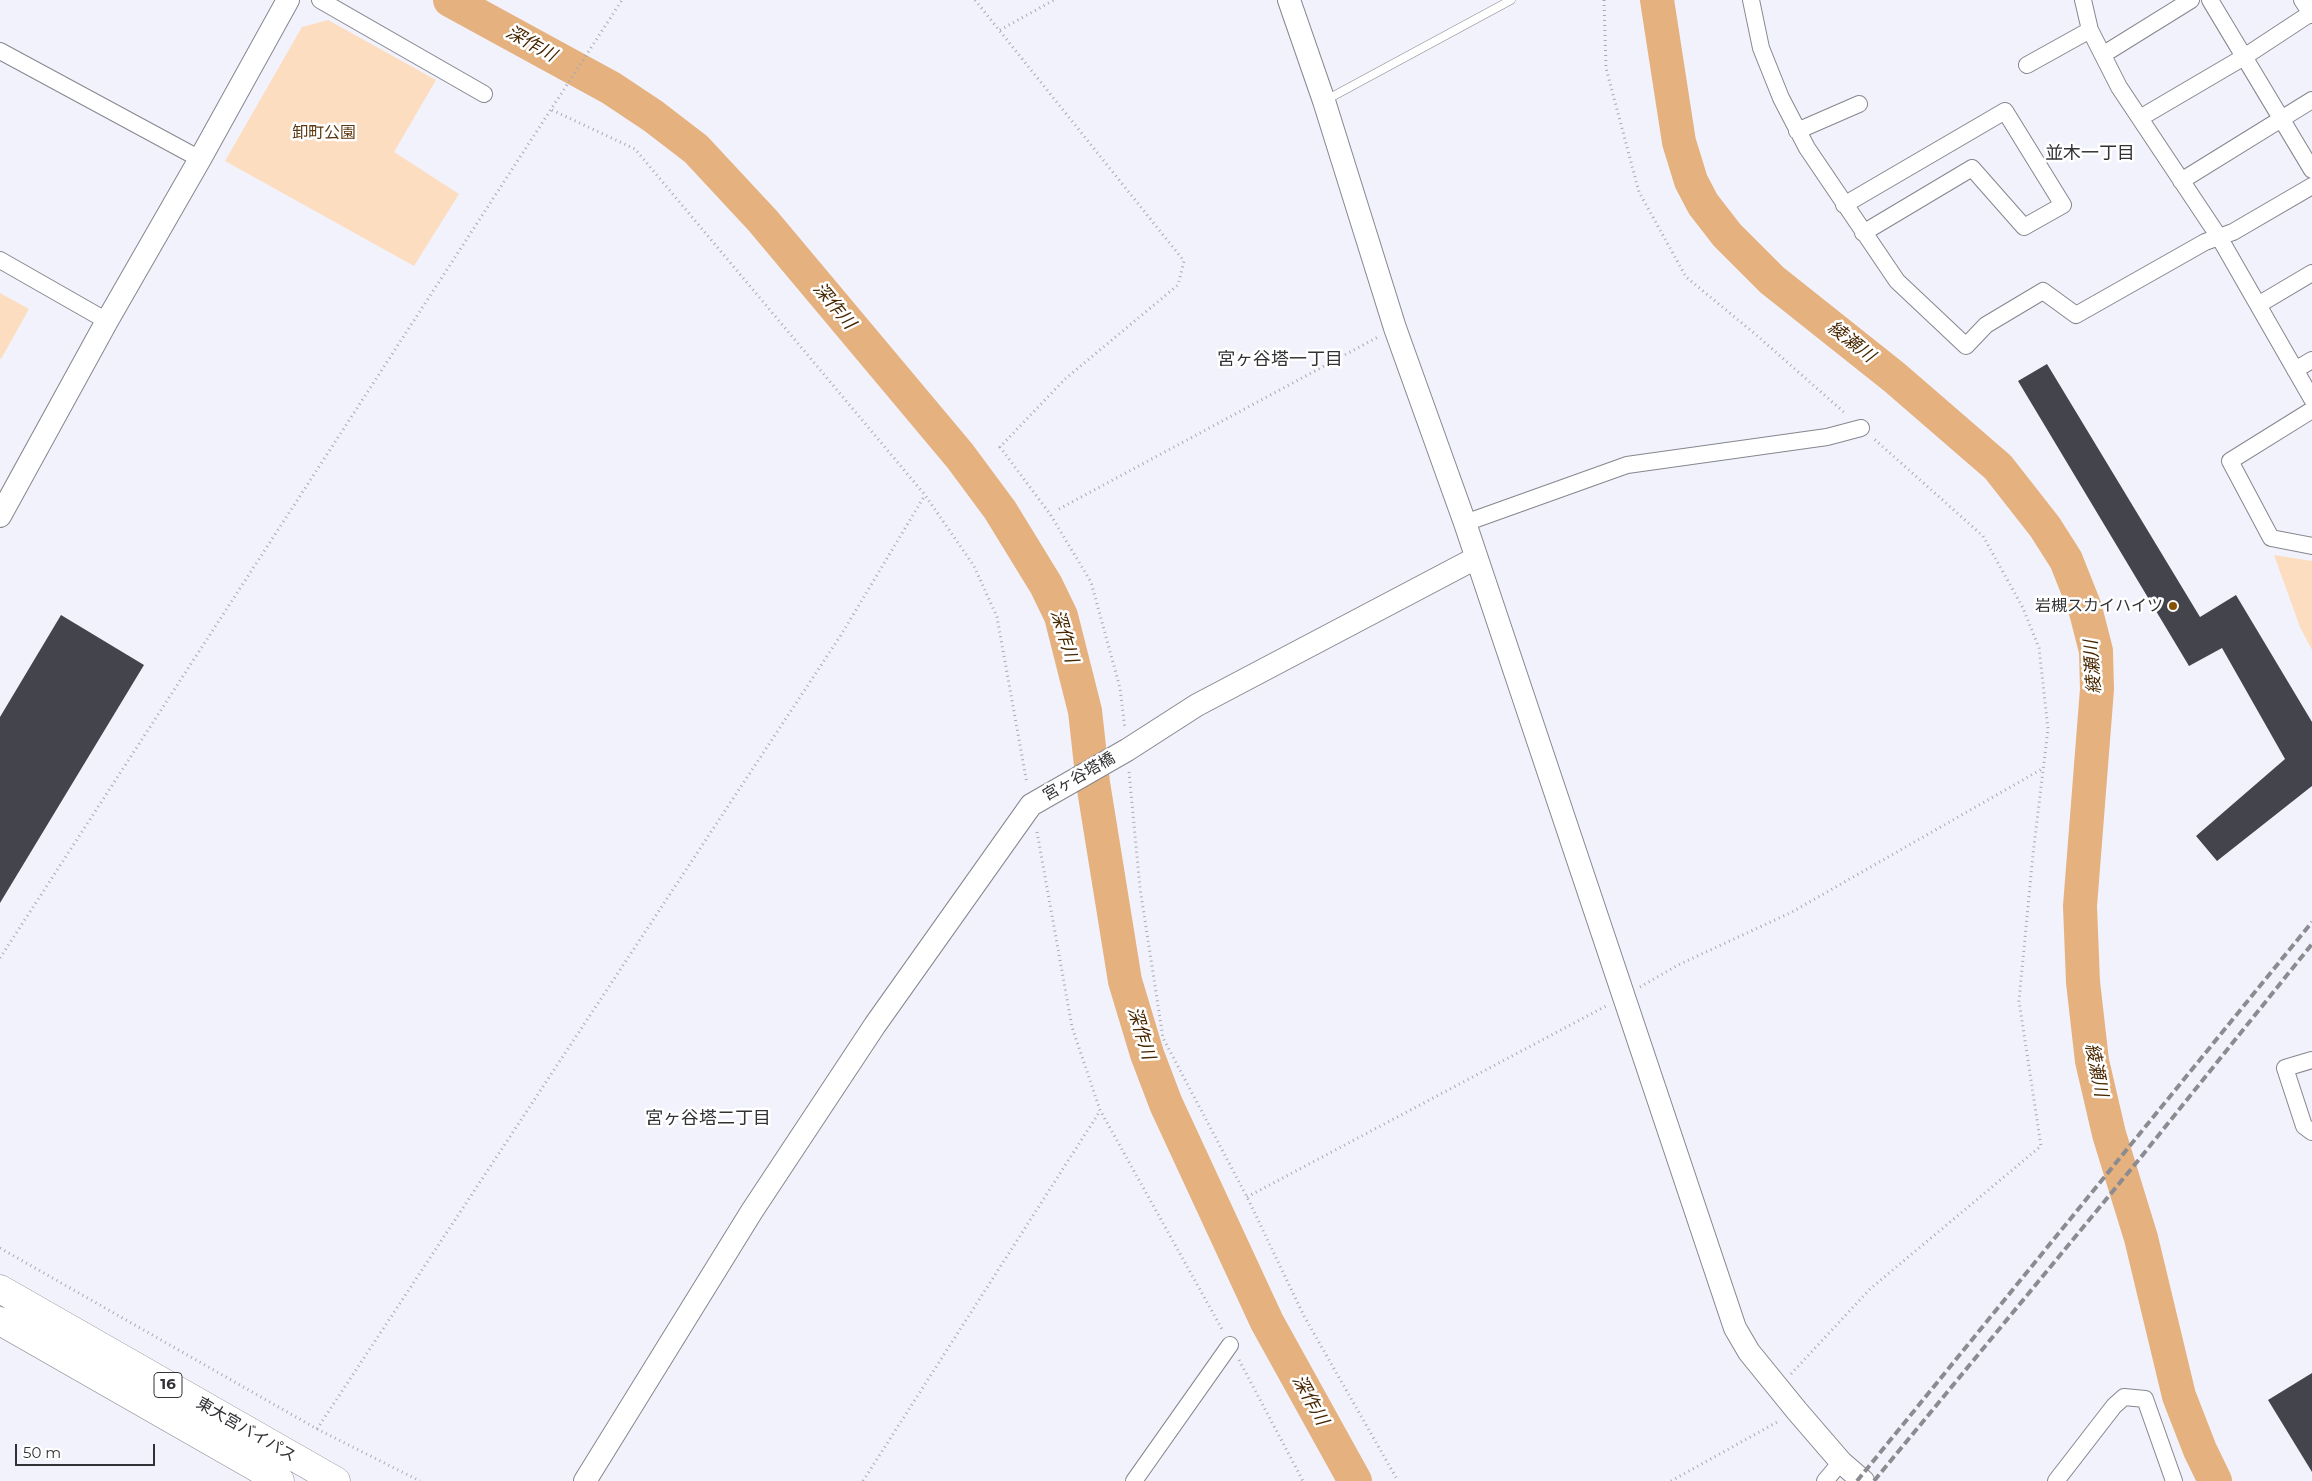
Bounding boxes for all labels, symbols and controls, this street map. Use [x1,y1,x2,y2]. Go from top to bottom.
water label: 深作川 [502,21,560,67]
park label: 卸町公園 [292,123,356,143]
district label: 並木一丁目 [2045,143,2135,165]
water label: 深作川 [808,278,860,334]
water label: 綾瀬川 [1823,317,1879,367]
district label: 宮ヶ谷塔一丁目 [1217,349,1343,371]
place label: 岩槻スカイハイツ [2035,596,2163,616]
marker: 岩槻スカイハイツ [2167,600,2179,612]
water label: 深作川 [1046,607,1082,665]
water label: 綾瀬川 [2080,639,2106,695]
street label: 宮ヶ谷塔橋 [1040,749,1118,805]
water label: 深作川 [1123,1004,1159,1062]
water label: 綾瀬川 [2080,1041,2112,1099]
district label: 宮ヶ谷塔二丁目 [645,1108,771,1130]
water label: 深作川 [1287,1371,1333,1429]
road number: 16 [154,1372,182,1398]
street label: 東大宮バイパス [193,1394,299,1466]
scale bar [18,1434,158,1466]
text: 50 m [23,1443,61,1462]

